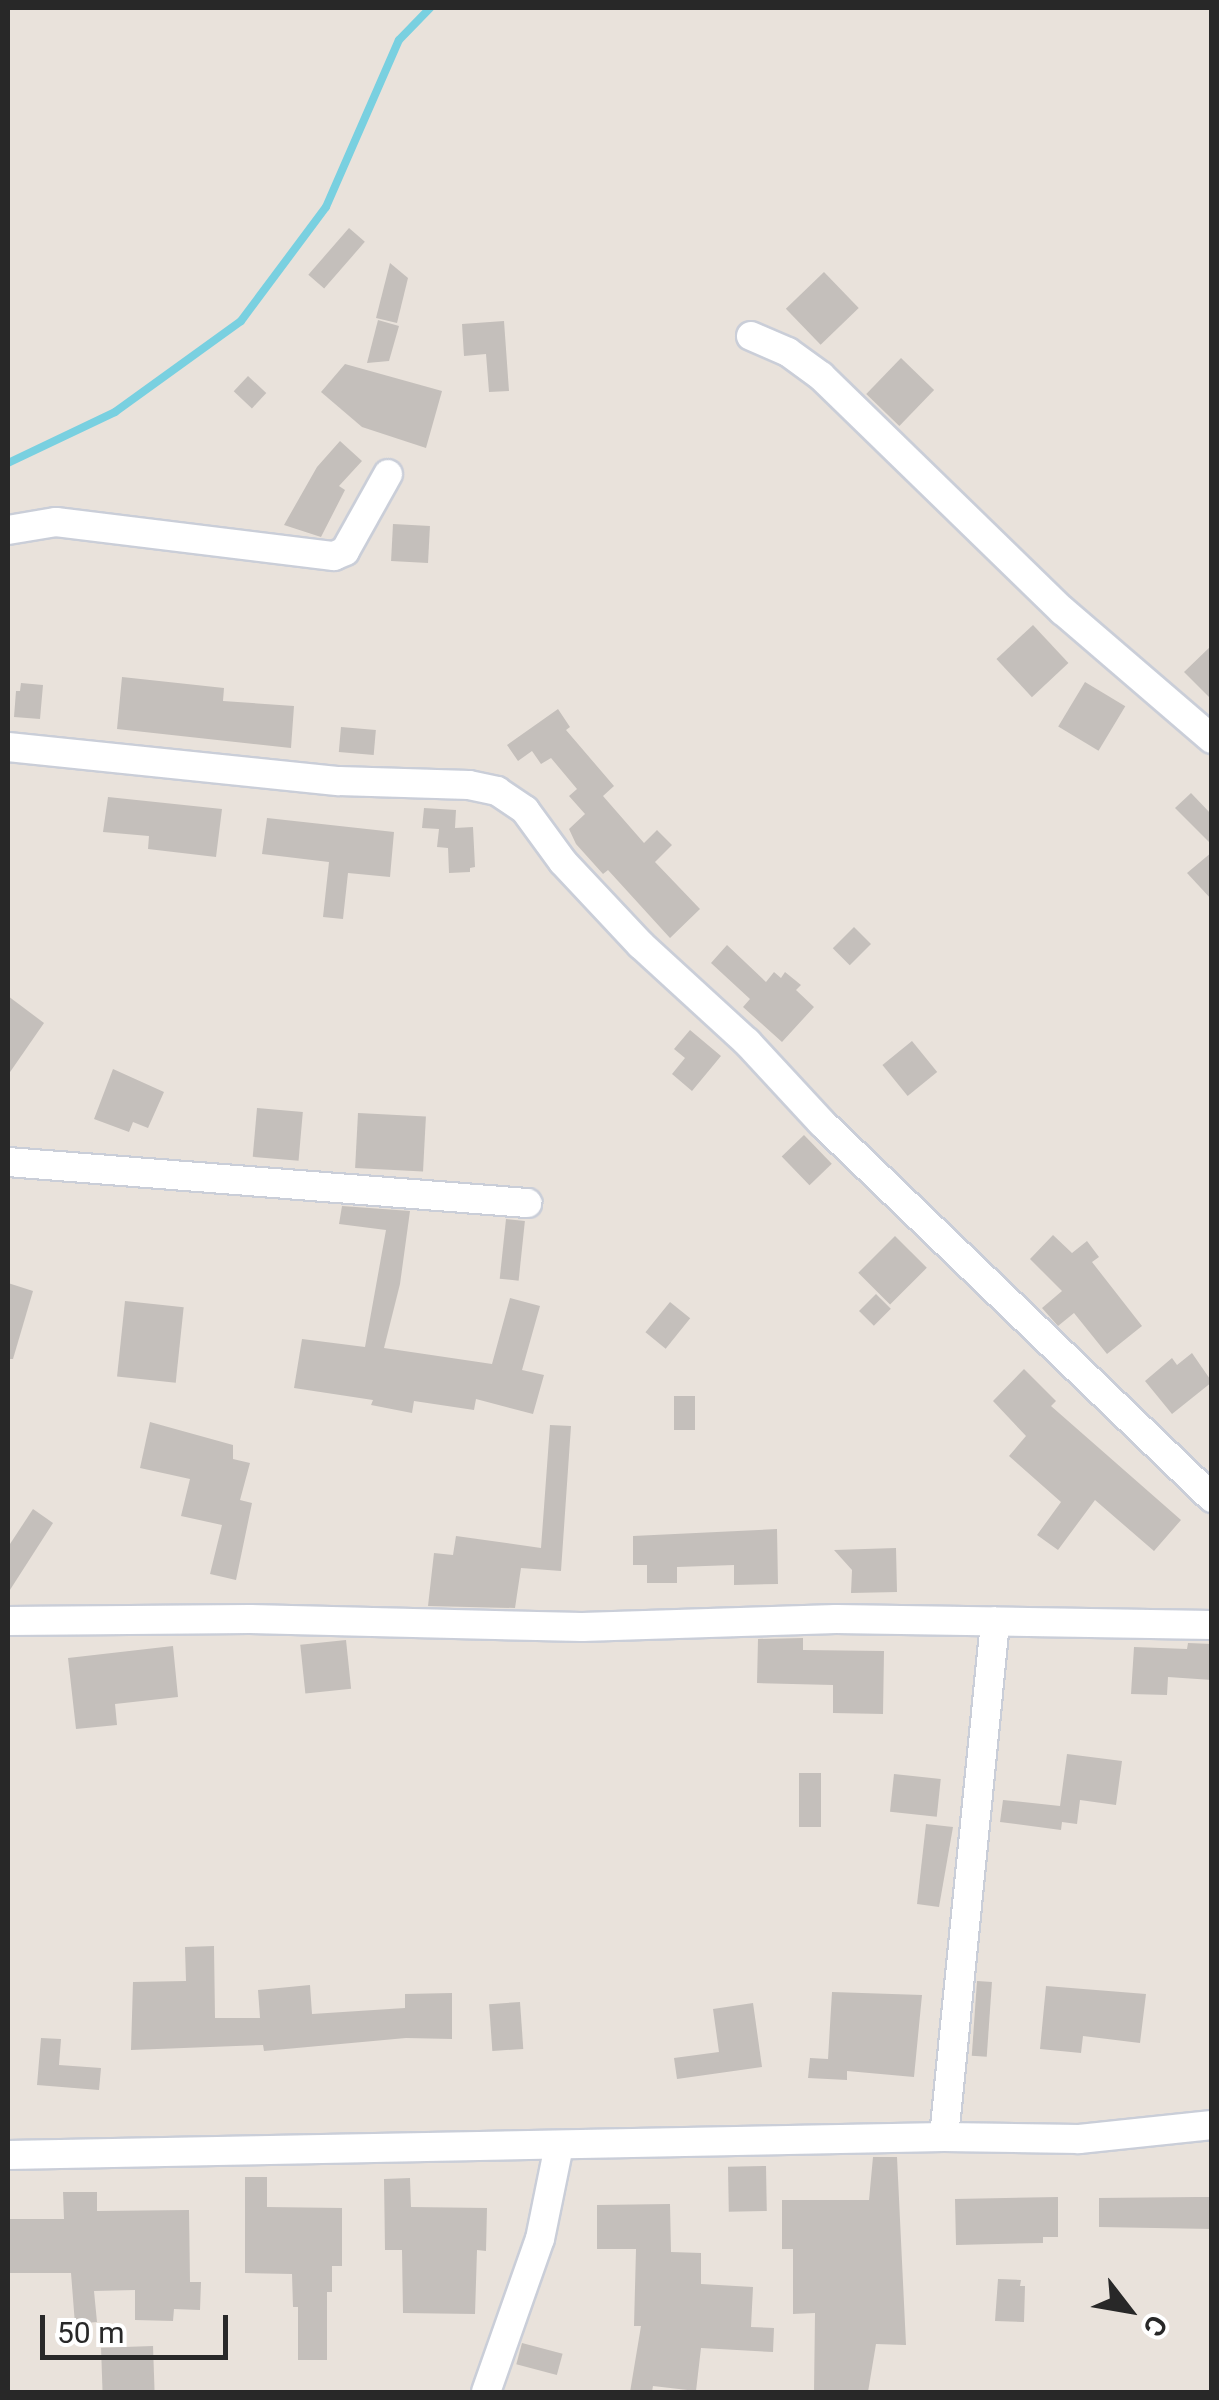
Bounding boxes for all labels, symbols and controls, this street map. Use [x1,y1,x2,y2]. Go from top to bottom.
north arrow [1079,2260,1179,2360]
scale bar [45,2295,232,2357]
text: С [1136,2309,1174,2342]
text: 50 m [57,2315,124,2350]

